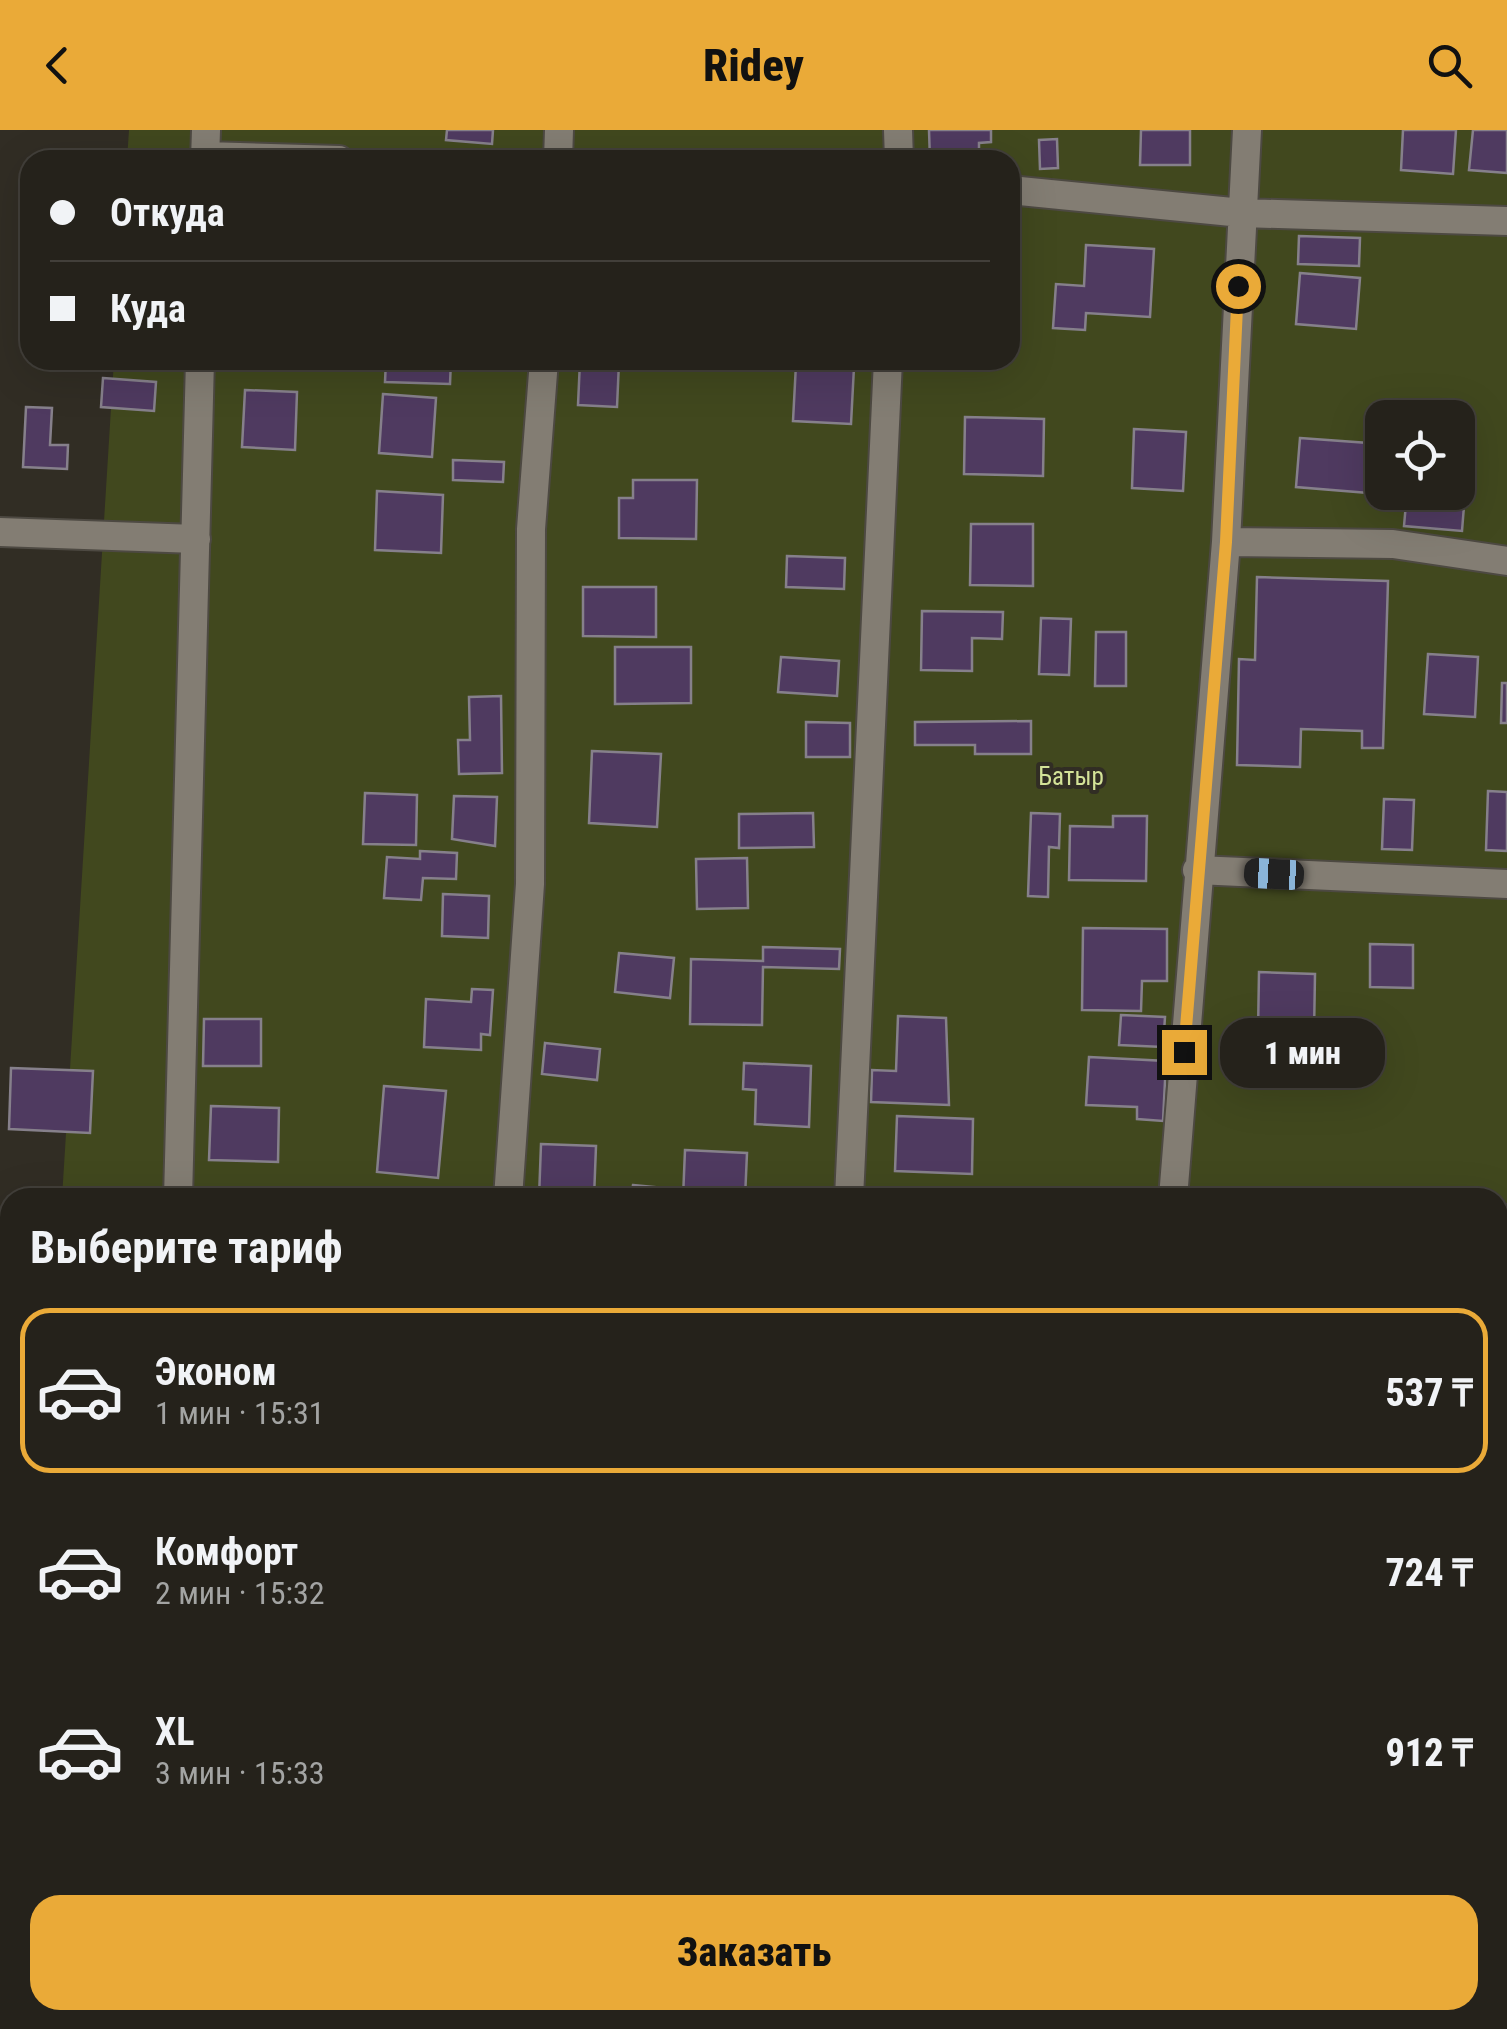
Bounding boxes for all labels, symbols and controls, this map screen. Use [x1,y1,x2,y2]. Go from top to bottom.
icon: back [30,38,85,93]
icon: search [1422,38,1477,93]
text: Ridey [703,39,804,92]
text: Откуда [110,191,225,235]
route start [1216,264,1261,309]
text: Куда [110,287,186,331]
map controls [1365,400,1475,510]
button: locate [1365,400,1475,510]
park label: Батыр [1038,762,1104,791]
car [1243,857,1305,891]
callout: 1 мин [1219,1017,1384,1087]
route end [1162,1030,1207,1075]
text: 1 мин [1264,1034,1341,1072]
text: Выберите тариф [30,1221,343,1274]
icon: car [35,1346,125,1436]
text: Эконом [155,1350,277,1394]
text: 537 ₸ [1386,1371,1473,1415]
text: 1 мин · 15:31 [155,1394,325,1432]
icon: car [35,1526,125,1616]
text: Комфорт [155,1530,298,1574]
text: 724 ₸ [1386,1551,1473,1595]
text: 2 мин · 15:32 [155,1574,325,1612]
icon: car [35,1706,125,1796]
text: XL [155,1710,194,1754]
text: 912 ₸ [1386,1731,1473,1775]
text: 3 мин · 15:33 [155,1754,325,1792]
button: Заказать [30,1895,1478,2010]

